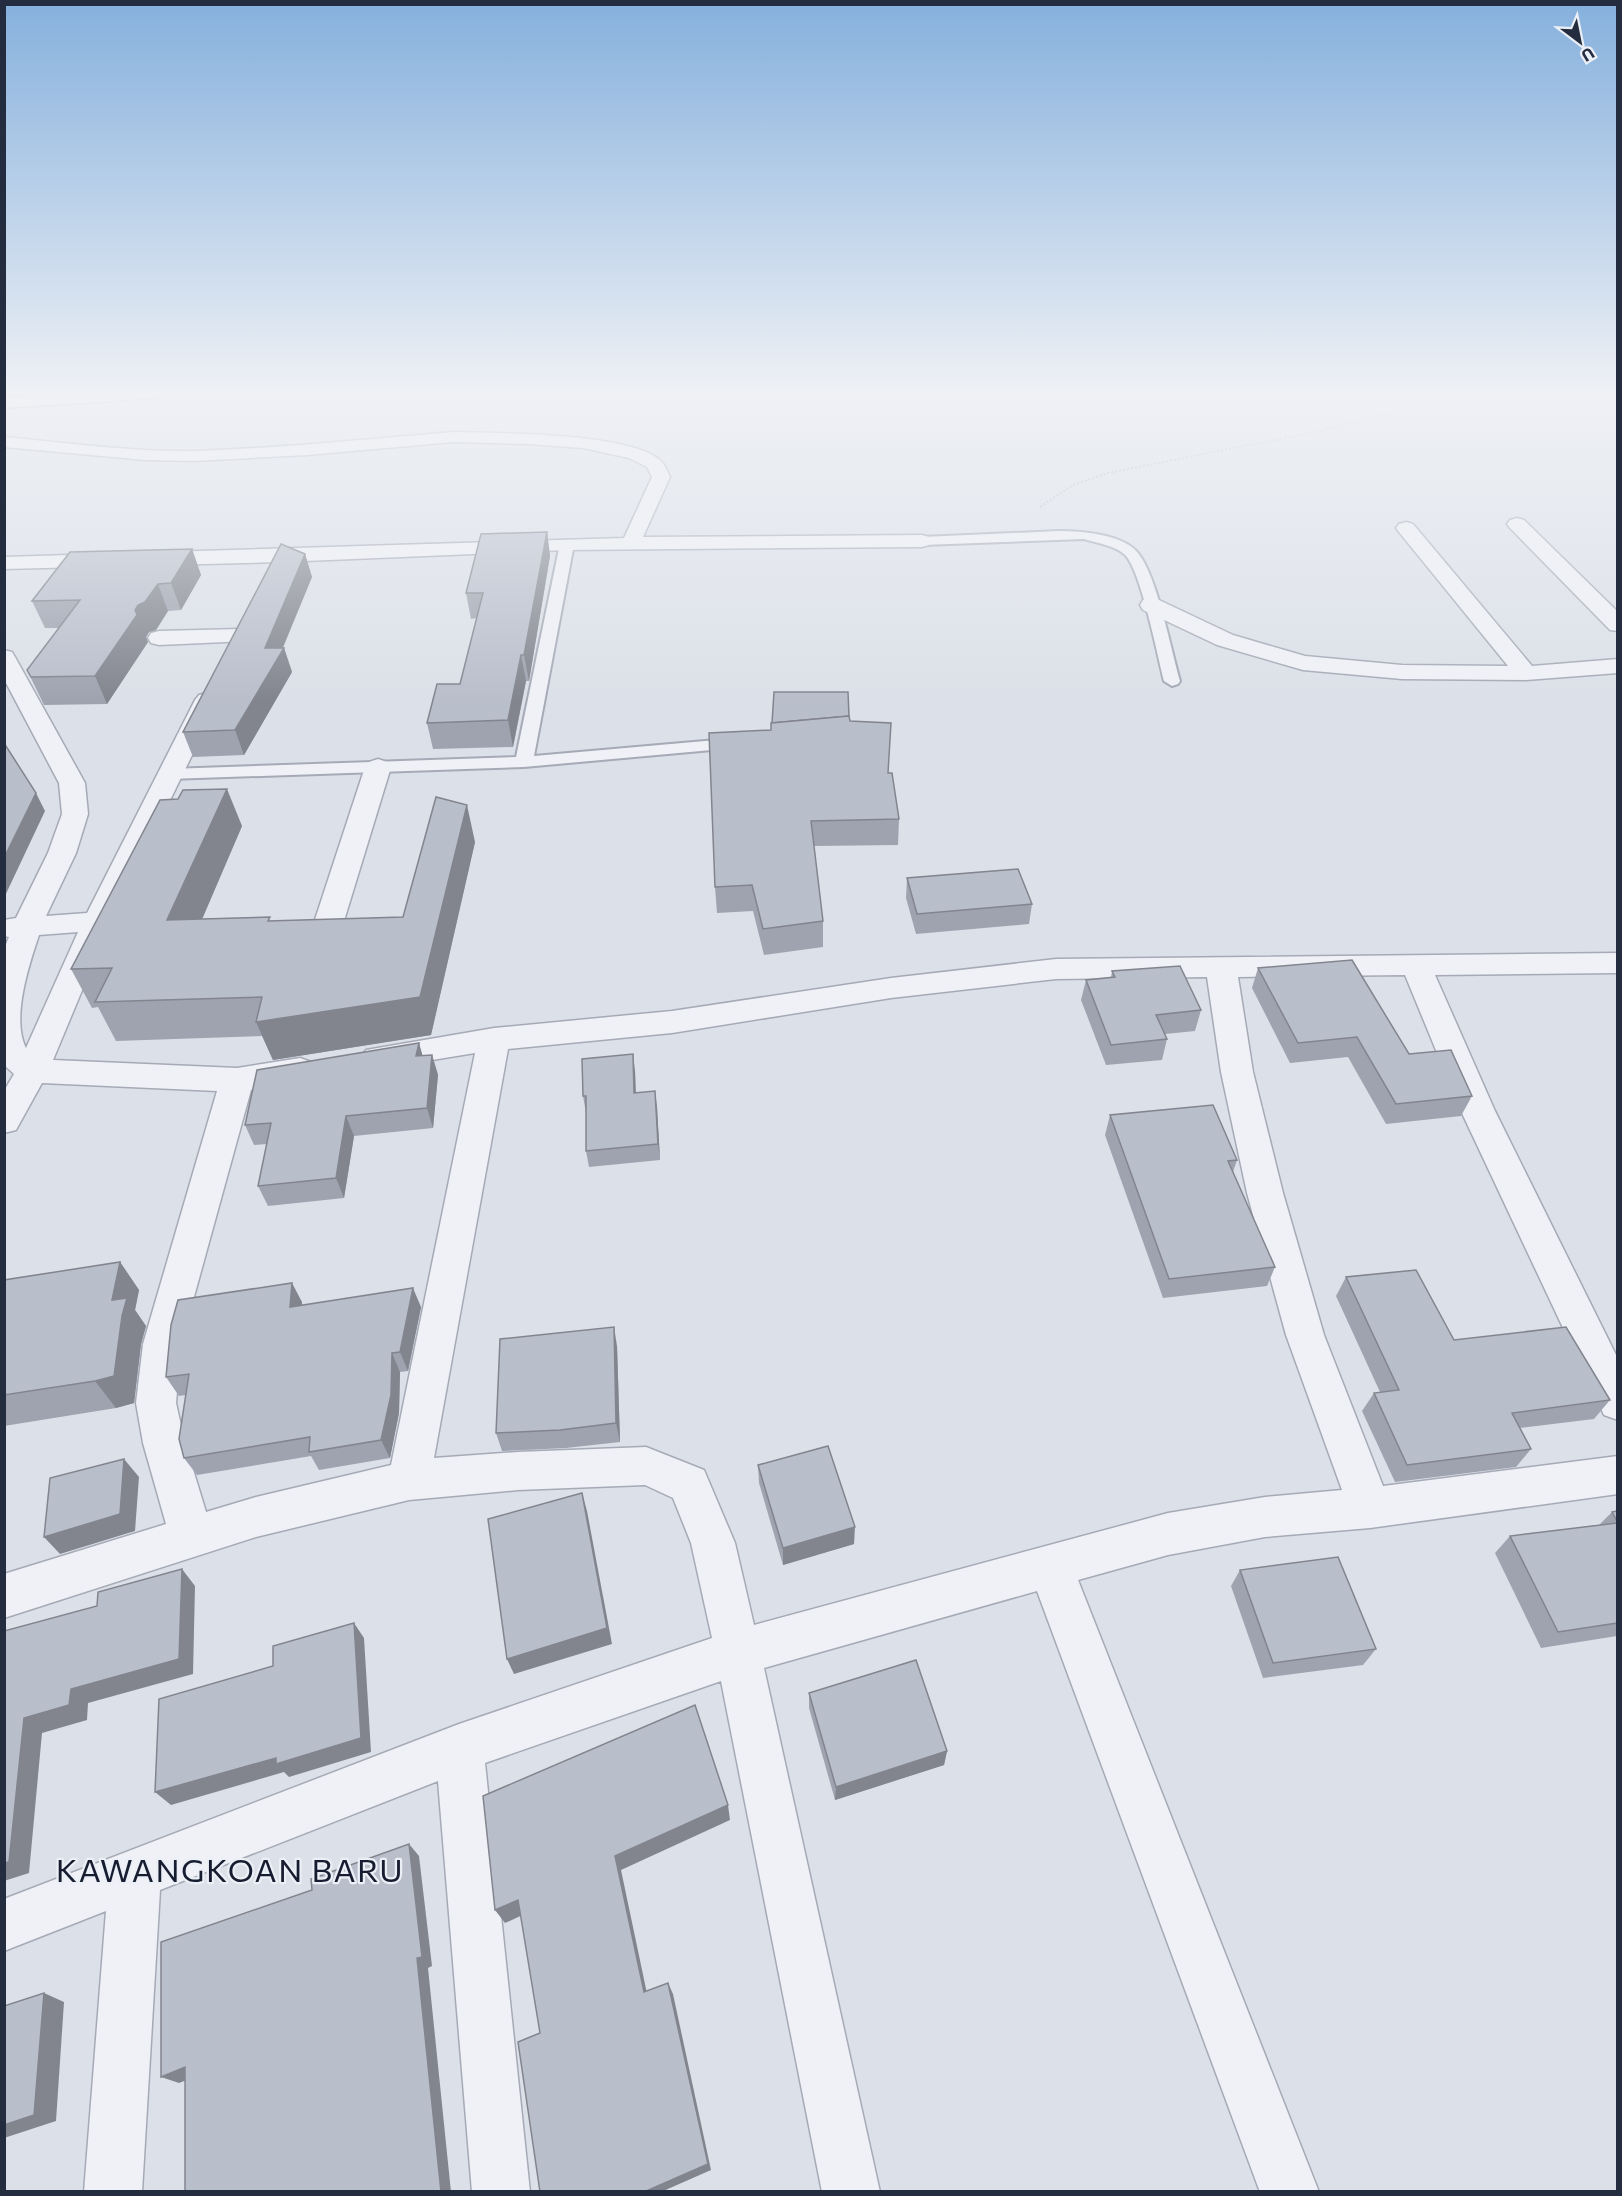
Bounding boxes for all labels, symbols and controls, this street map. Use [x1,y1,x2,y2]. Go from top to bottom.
north arrow [1550,12,1610,72]
text: U [1578,44,1598,66]
district label: KAWANGKOAN BARU [56,1849,404,1889]

